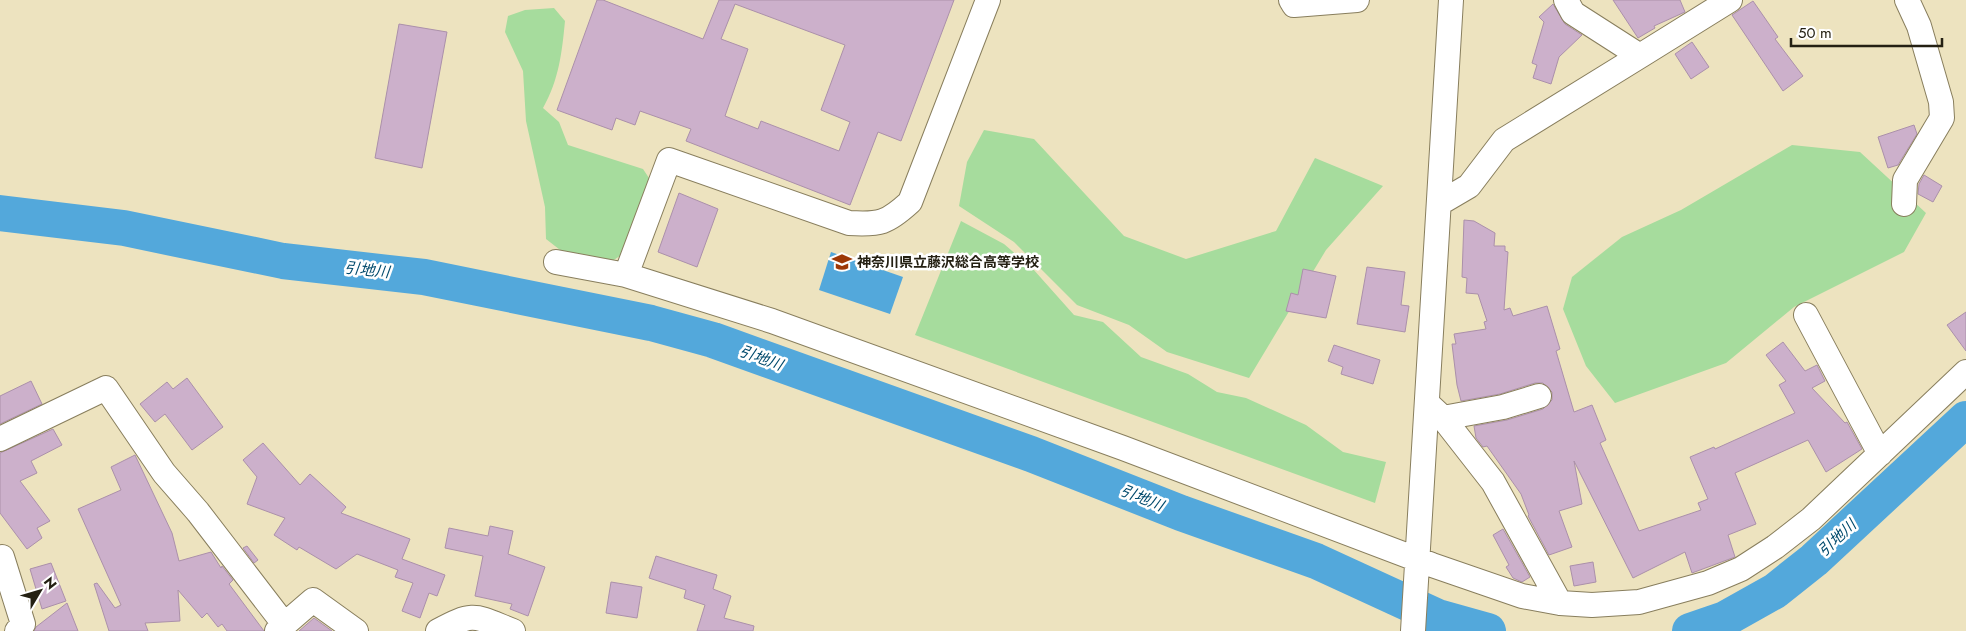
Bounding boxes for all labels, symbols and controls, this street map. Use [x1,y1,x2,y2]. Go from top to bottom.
scale bar [1791,15,1942,47]
text: 50 m [1798,22,1832,44]
school or university icon: 神奈川県立藤沢総合高等学校 [831,251,853,273]
place label: 神奈川県立藤沢総合高等学校 [857,252,1039,272]
water label: 引地川 [343,257,393,283]
water label: 引地川 [736,340,788,377]
water label: 引地川 [1117,479,1169,517]
water label: 引地川 [1813,513,1862,561]
north arrow [15,566,65,616]
text: N [39,572,62,594]

